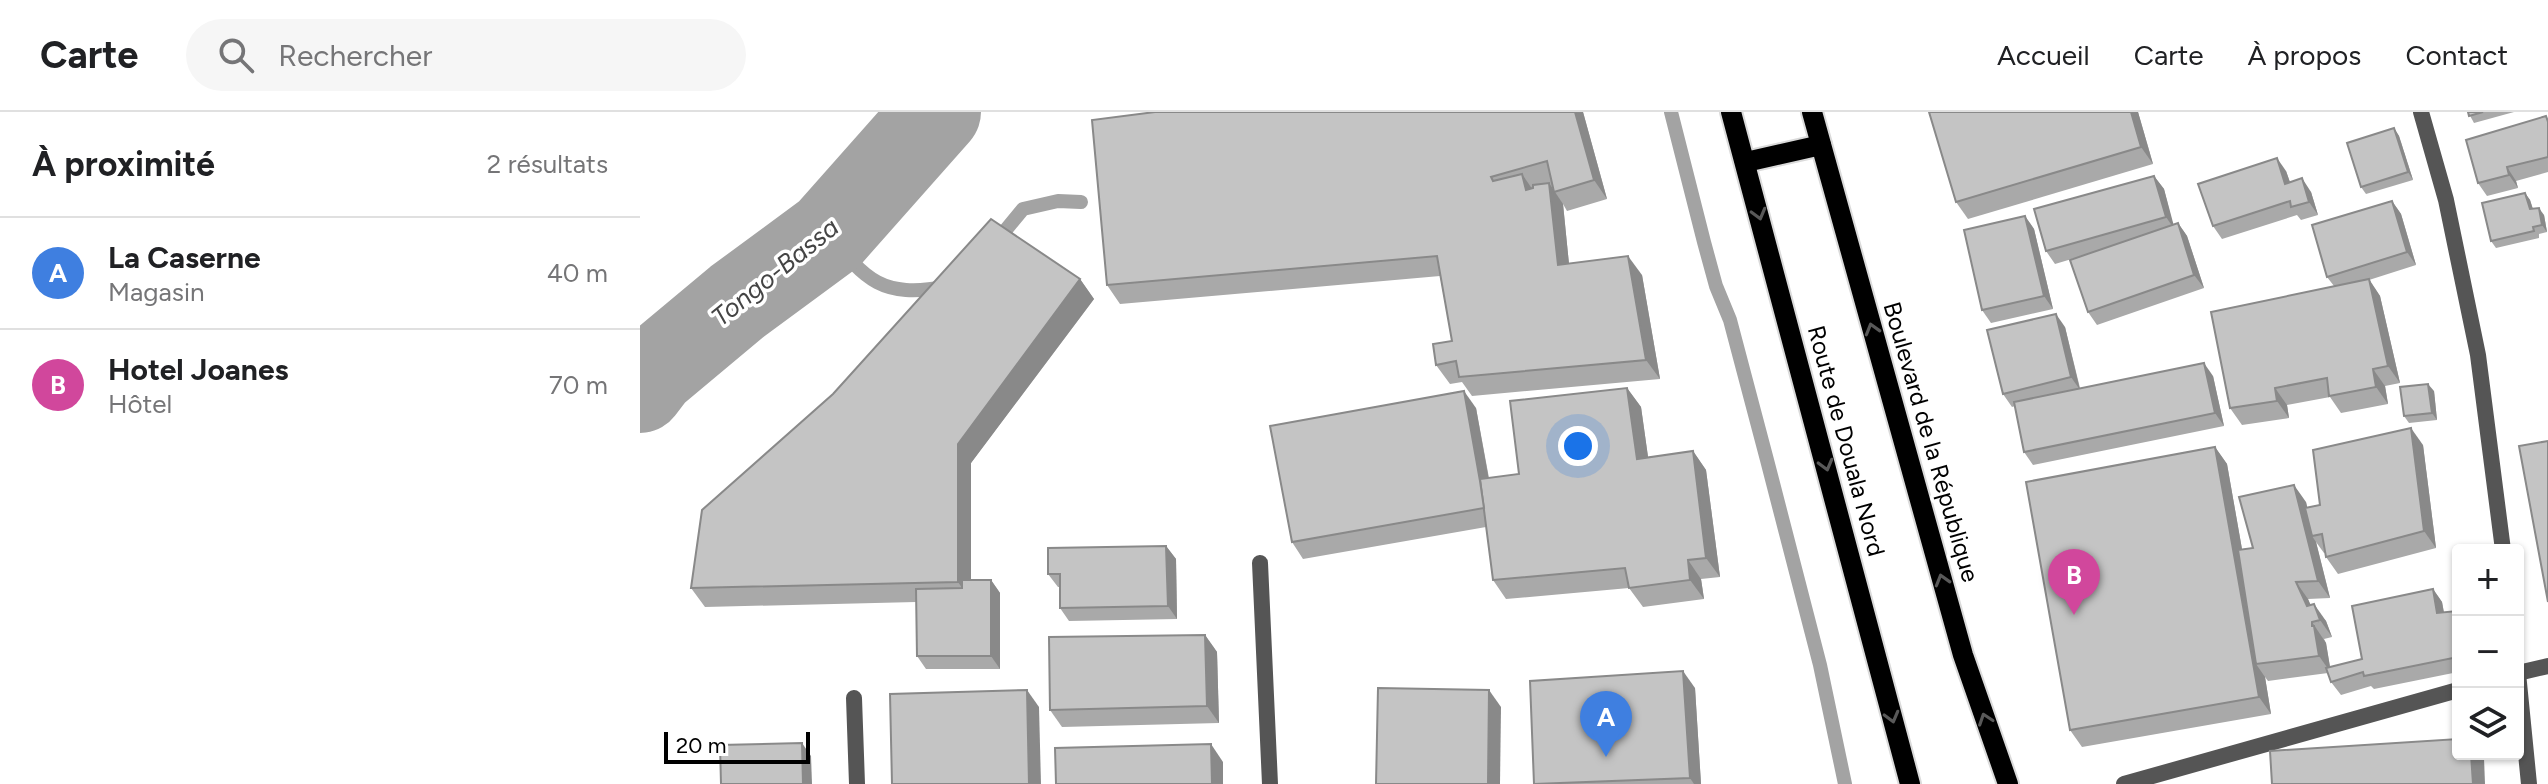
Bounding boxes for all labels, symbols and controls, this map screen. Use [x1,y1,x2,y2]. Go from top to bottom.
search box [186,19,746,91]
text: Carte [40,32,138,78]
icon: search [214,33,258,77]
text: Rechercher [278,37,432,74]
text: Accueil [1997,38,2090,72]
text: Carte [2134,38,2203,72]
text: À propos [2247,38,2361,72]
text: Contact [2405,38,2508,72]
text: À proximité [32,144,215,185]
text: 2 résultats [487,148,608,180]
one-way arrow [1750,207,1767,221]
water label: Tongo-Bassa [705,211,845,333]
text: La Caserne [108,239,261,276]
text: A [49,257,67,289]
text: 40 m [547,257,608,289]
text: Magasin [108,276,204,308]
street label: Boulevard de la République [1878,298,1985,585]
street label: Route de Douala Nord [1802,322,1891,559]
one-way arrow [1865,323,1881,337]
text: Hotel Joanes [108,351,288,388]
text: B [50,369,66,401]
text: 70 m [549,369,608,401]
text: Hôtel [108,388,172,420]
your location [1558,426,1598,466]
one-way arrow [1816,458,1833,472]
map controls [2452,544,2524,760]
button: + [2452,544,2524,616]
pin: B [2048,549,2100,615]
one-way arrow [1935,573,1951,587]
button: − [2452,616,2524,688]
button: layers [2452,688,2524,760]
pin: A [1580,691,1632,757]
one-way arrow [1883,709,1900,723]
one-way arrow [1979,713,1995,727]
scale bar [664,728,810,764]
text: 20 m [676,732,727,759]

